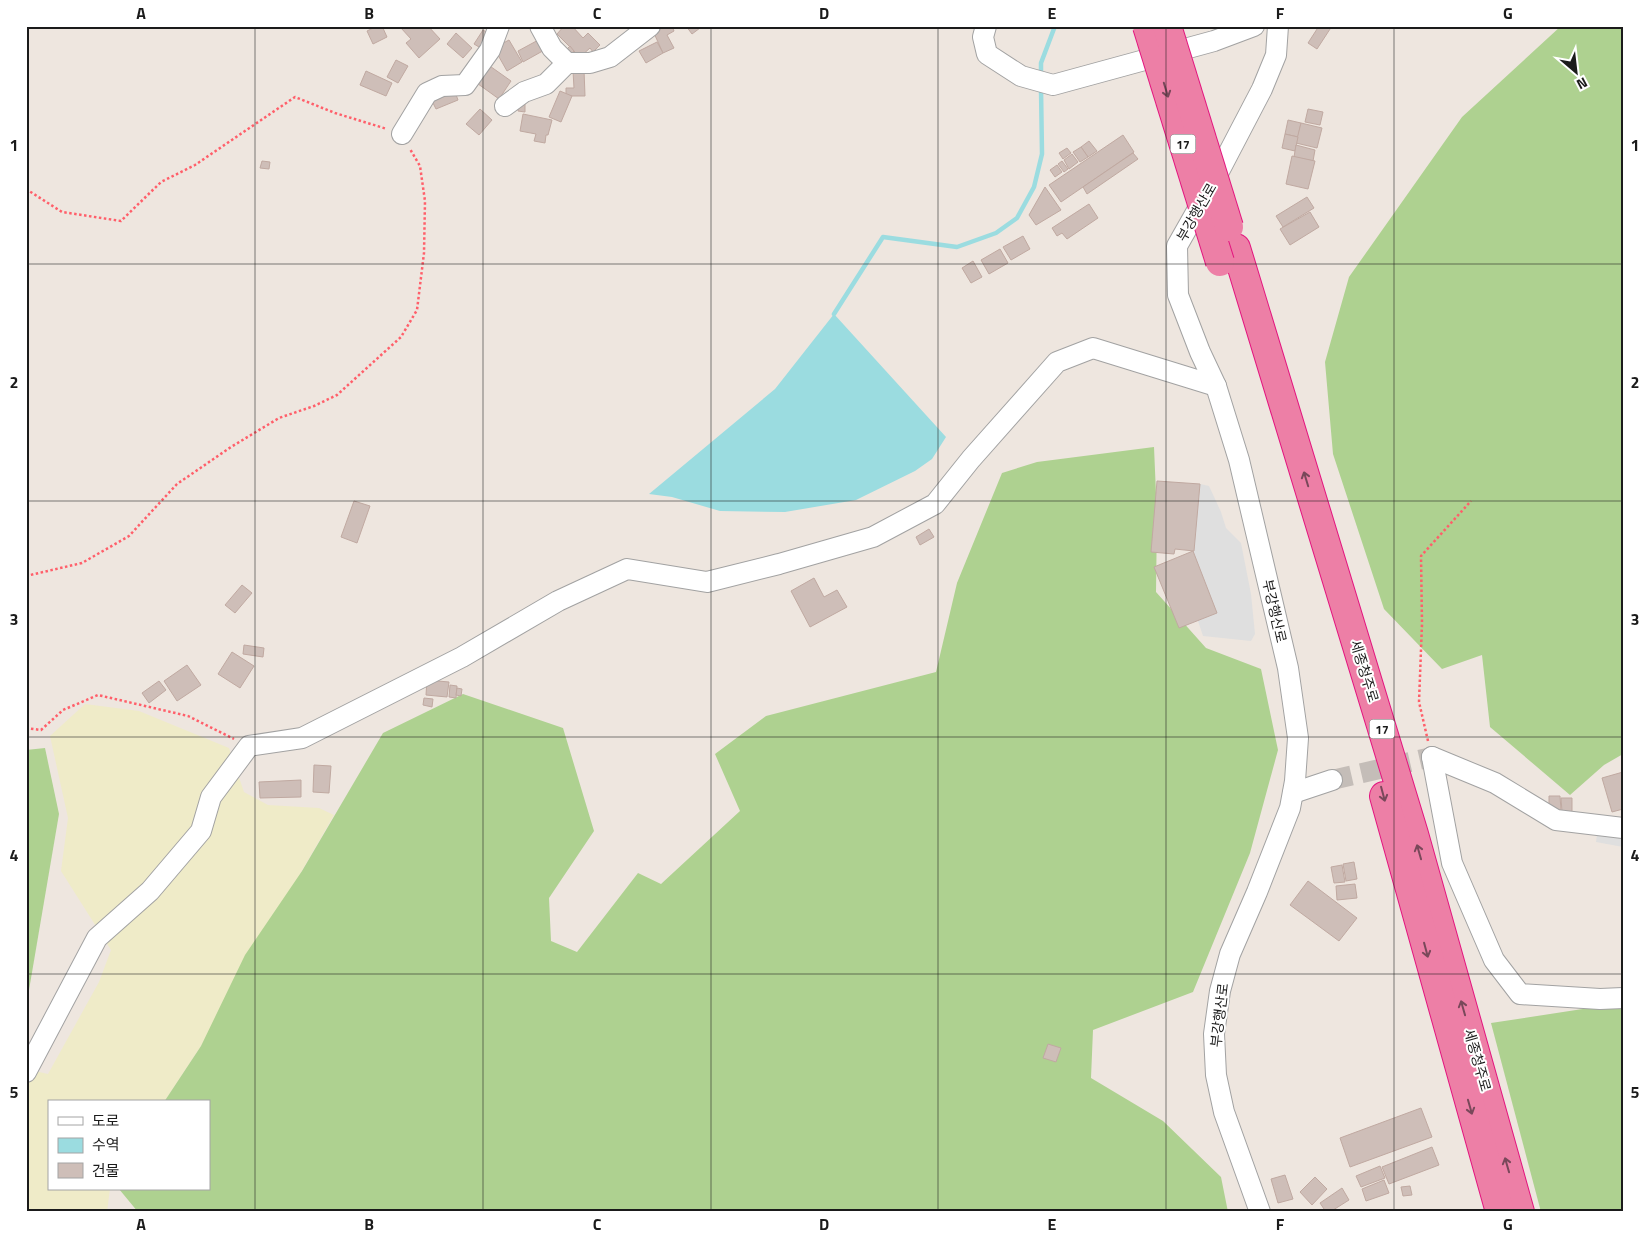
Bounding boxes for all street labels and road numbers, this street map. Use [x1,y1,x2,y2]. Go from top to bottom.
road number: 17 [1170,134,1196,154]
street label: 부강행산로 [1171,179,1221,245]
street label: 부강행산로 [1258,577,1293,645]
street label: 세종청주로 [1346,637,1384,705]
road number: 17 [1370,720,1394,739]
street label: 부강행산로 [1205,982,1233,1048]
street label: 세종청주로 [1459,1026,1497,1094]

